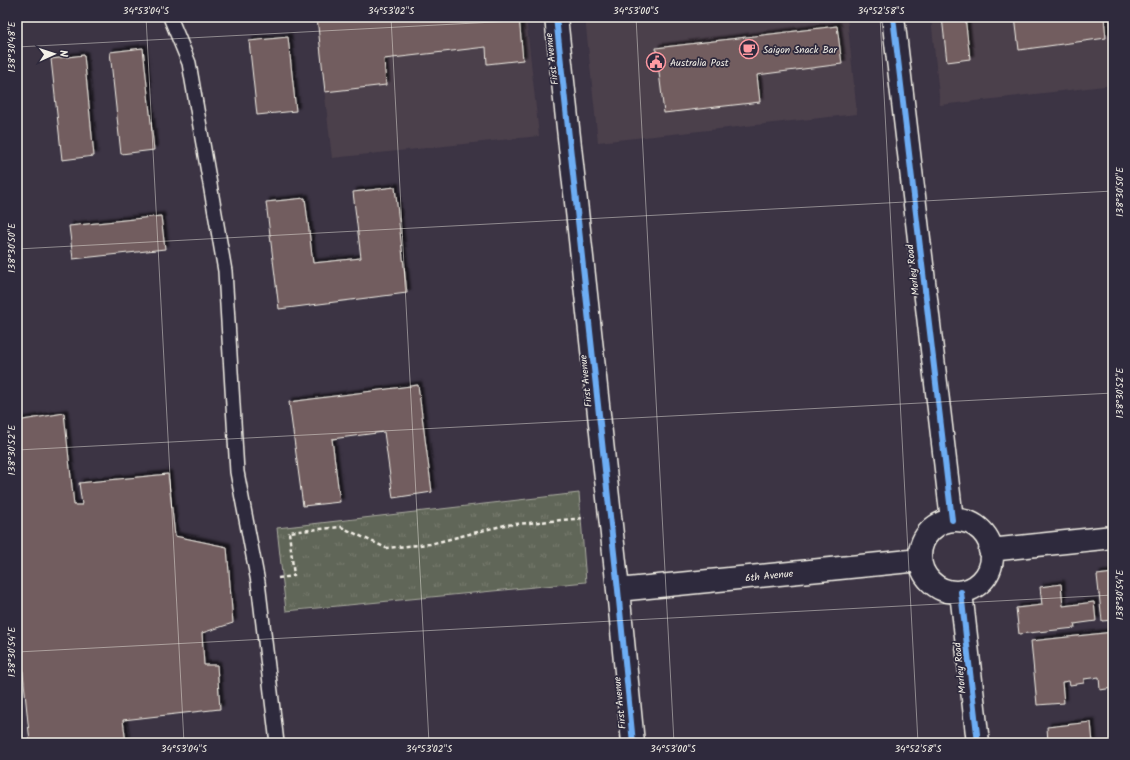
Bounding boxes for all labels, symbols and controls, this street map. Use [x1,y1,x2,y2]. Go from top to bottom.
text: 34°53'04"S [123,3,170,19]
text: 34°53'02"S [368,3,415,19]
text: 34°53'00"S [613,3,660,19]
text: 34°52'58"S [857,3,905,19]
text: 138°30'48"E [4,20,20,73]
street label: First Avenue [541,31,563,86]
north arrow [34,34,74,74]
cafe icon: Saigon Snack Bar [738,38,760,60]
place label: Saigon Snack Bar [763,42,838,58]
text: N [54,50,72,58]
public building icon: Australia Post [645,51,667,73]
place label: Australia Post [670,55,729,71]
text: 138°30'50"E [1112,166,1128,217]
text: 138°30'50"E [4,222,20,273]
street label: Morley Road [902,242,924,296]
street label: First Avenue [575,353,597,408]
text: 138°30'52"E [1112,366,1128,418]
text: 138°30'52"E [4,423,20,475]
street label: 6th Avenue [744,565,794,586]
text: 138°30'54"E [1112,569,1128,620]
text: 138°30'54"E [4,626,20,677]
street label: Morley Road [949,640,971,694]
street label: First Avenue [609,675,631,730]
text: 34°53'04"S [161,741,208,757]
text: 34°53'02"S [406,741,453,757]
text: 34°53'00"S [650,741,697,757]
text: 34°52'58"S [894,741,942,757]

